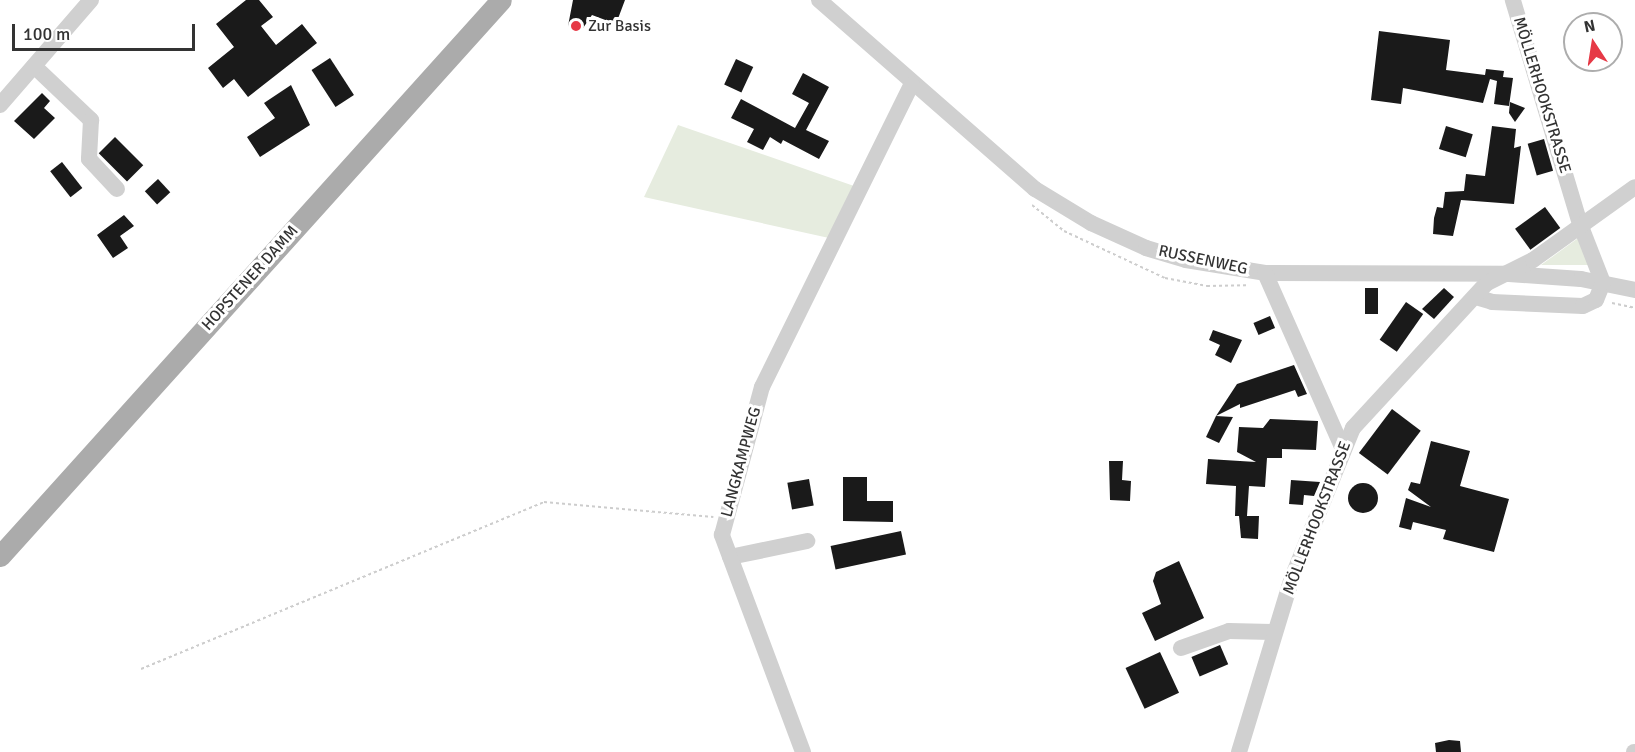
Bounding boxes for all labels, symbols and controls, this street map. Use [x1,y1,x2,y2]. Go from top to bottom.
scale bar [15,12,198,50]
north arrow [1563,12,1623,72]
street label: MÖLLERHOOKSTRASSE [1509,15,1575,175]
text: N [1582,15,1597,37]
place label: Zur Basis [588,16,651,36]
marker: Zur Basis [569,19,583,33]
text: 100 m [23,23,70,45]
street label: HOPSTENER DAMM [198,222,302,334]
street label: RUSSENWEG [1157,241,1249,279]
street label: LANGKAMPWEG [717,405,765,519]
street label: MÖLLERHOOKSTRASSE [1279,439,1355,597]

